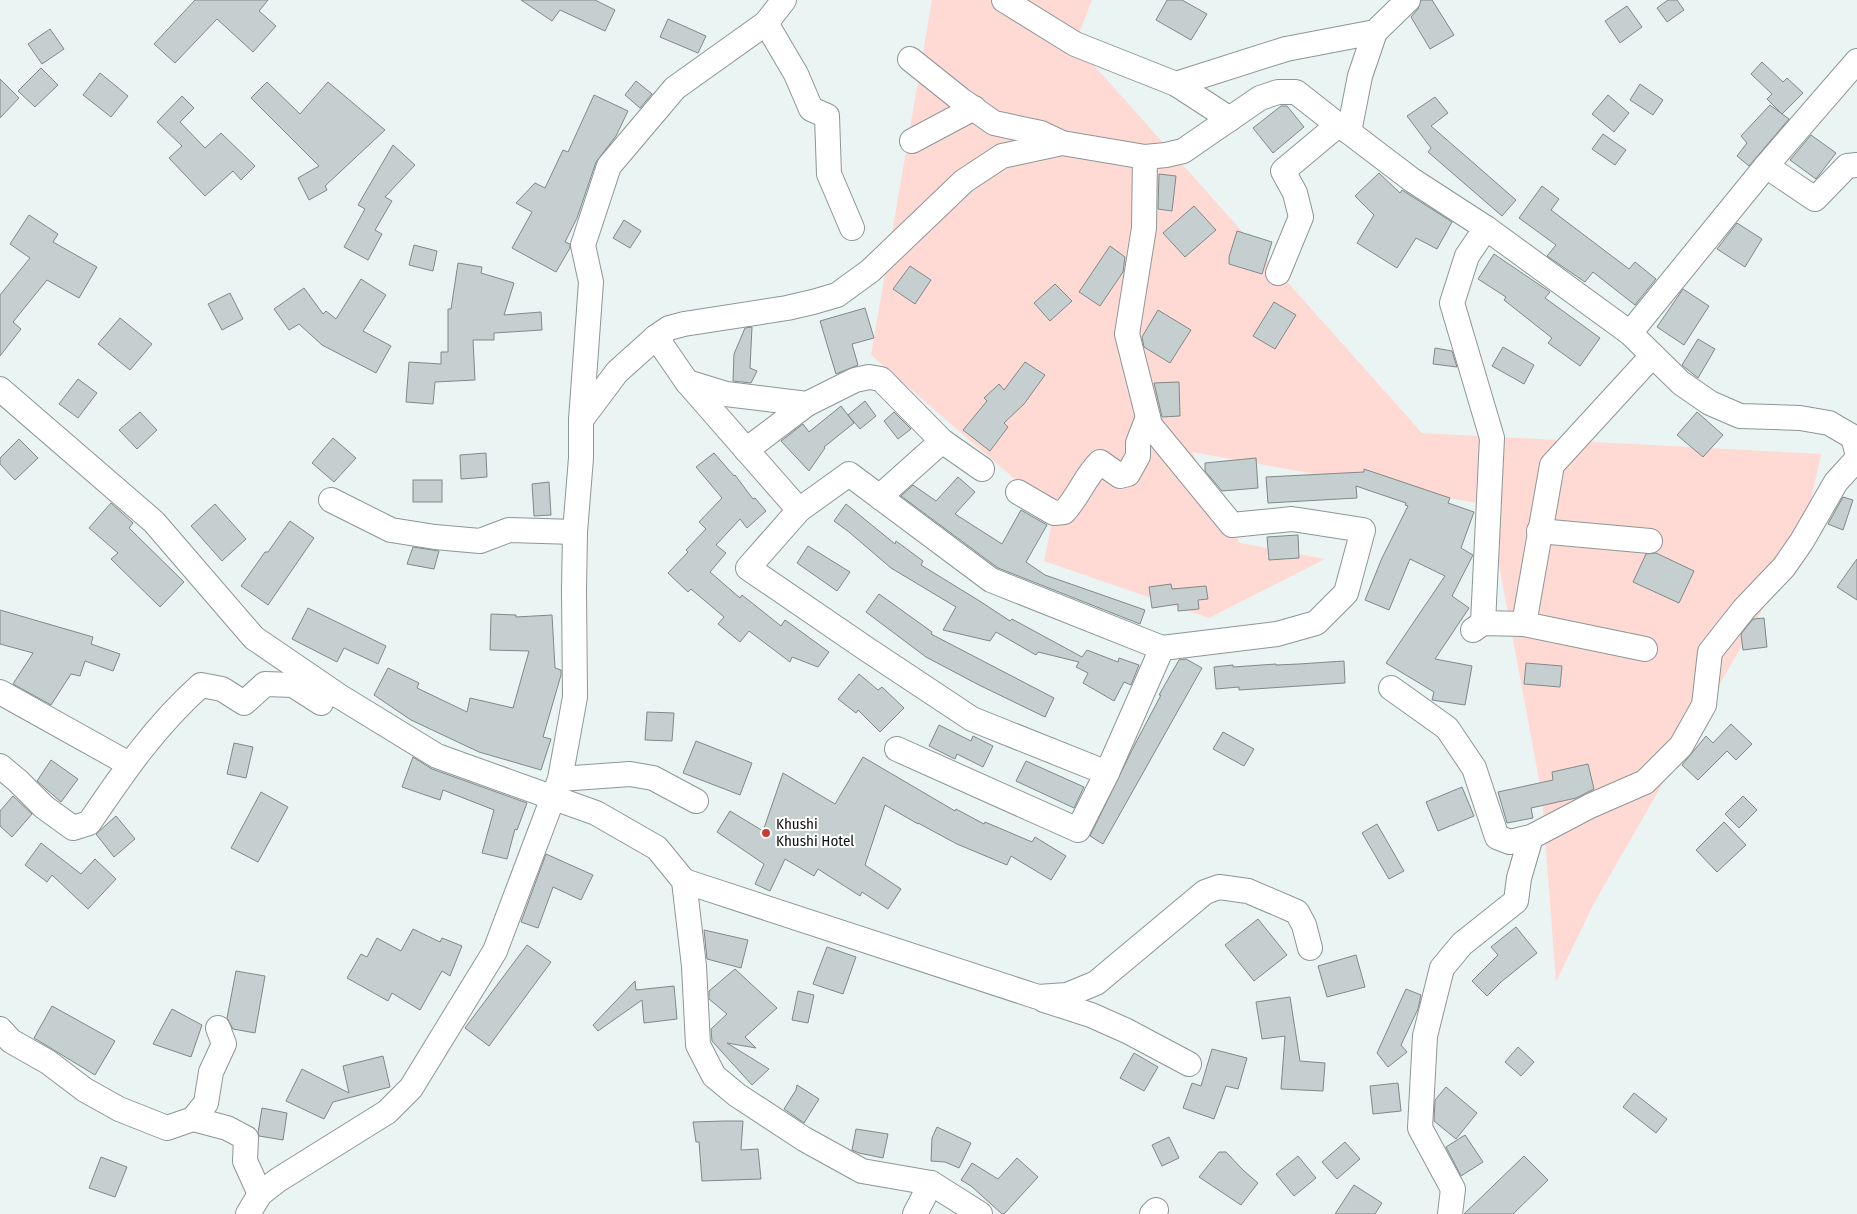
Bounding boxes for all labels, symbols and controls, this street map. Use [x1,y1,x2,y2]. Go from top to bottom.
place label: Khushi Khushi Hotel [776,815,854,850]
marker: Khushi Khushi Hotel [760,827,772,839]

